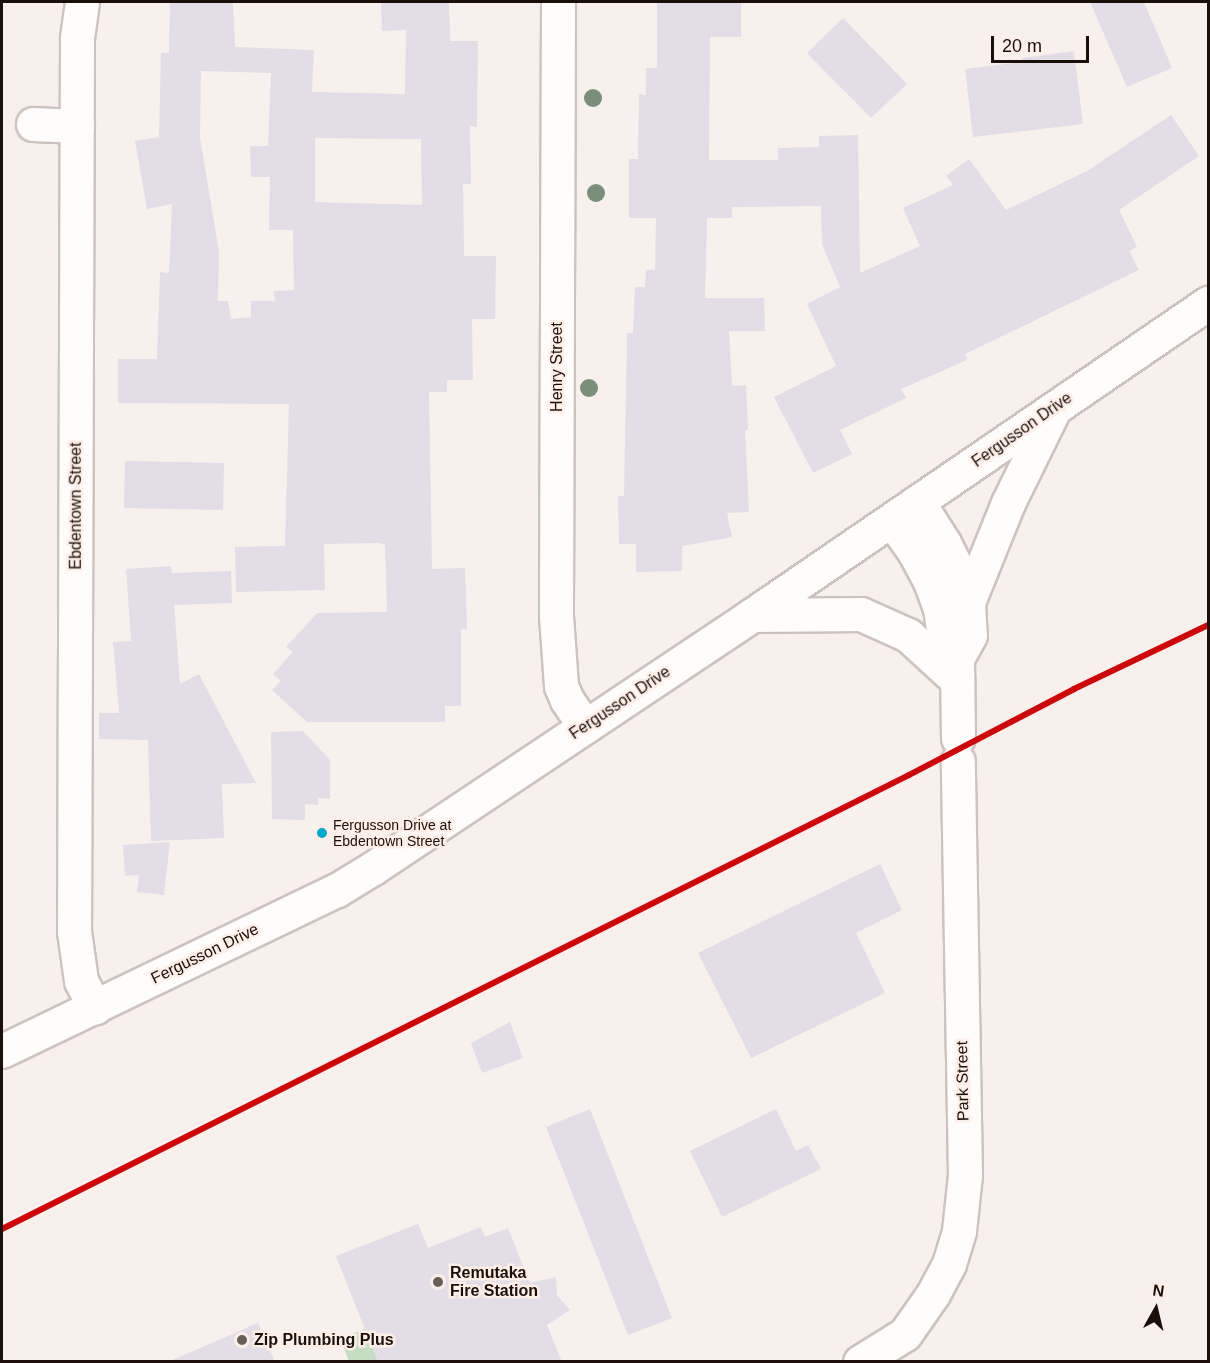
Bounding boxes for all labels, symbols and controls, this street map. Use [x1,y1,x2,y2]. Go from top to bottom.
scale bar [994,24,1092,62]
text: 20 m [1002,36,1042,56]
street label: Henry Street [547,322,567,412]
street label: Fergusson Drive [968,388,1076,472]
street label: Ebdentown Street [66,442,86,570]
street label: Fergusson Drive [566,662,674,744]
place label: Fergusson Drive at Ebdentown Street [333,817,451,850]
marker: Fergusson Drive at Ebdentown Street [316,827,328,839]
street label: Fergusson Drive [148,920,262,988]
street label: Park Street [953,1041,973,1121]
place label: Remutaka Fire Station [450,1263,538,1301]
marker: Remutaka Fire Station [431,1275,445,1289]
north arrow [1126,1279,1186,1339]
text: N [1152,1281,1165,1300]
place label: Zip Plumbing Plus [254,1330,394,1350]
marker: Zip Plumbing Plus [235,1333,249,1347]

